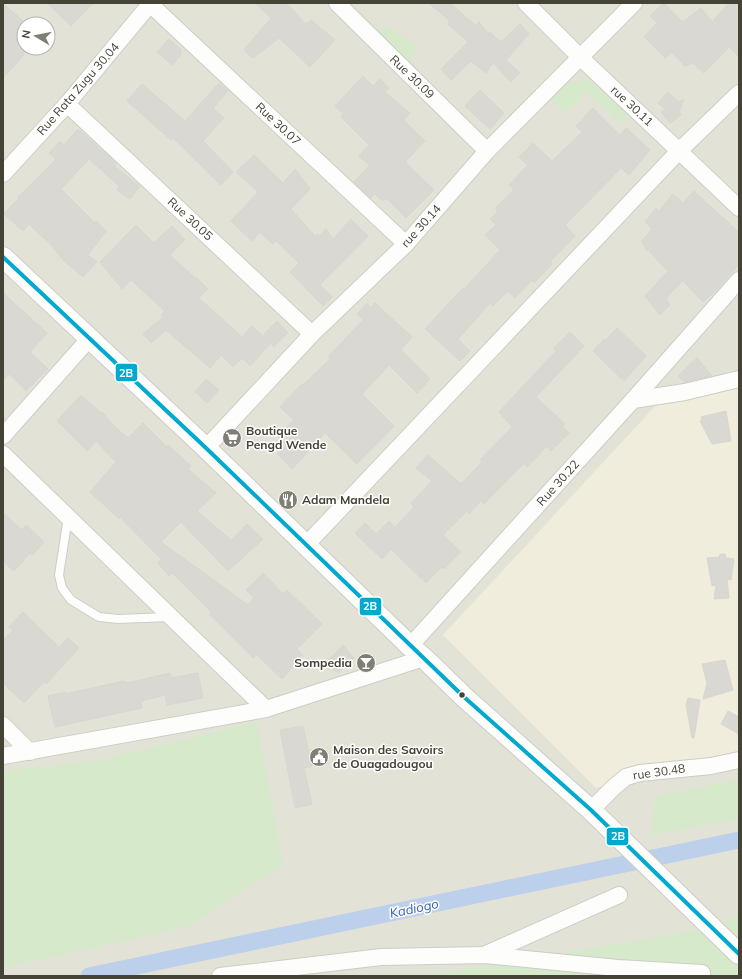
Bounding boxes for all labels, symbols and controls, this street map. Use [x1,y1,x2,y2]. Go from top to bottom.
north arrow [16,16,56,56]
text: N [19,29,34,40]
street label: Rue Rata Zugu 30.04 [33,39,122,138]
street label: Rue 30.09 [387,52,438,102]
street label: rue 30.11 [608,82,657,129]
street label: Rue 30.07 [253,99,304,148]
street label: Rue 30.05 [165,194,216,243]
street label: rue 30.14 [397,201,444,250]
line badge: 2B [115,363,138,382]
text: 2B [119,366,133,380]
place label: Boutique Pengd Wende [246,423,327,452]
supermarket icon: Boutique Pengd Wende [221,427,243,449]
street label: Rue 30.22 [533,457,582,509]
restaurant icon: Adam Mandela [277,489,299,511]
place label: Adam Mandela [302,492,390,507]
line badge: 2B [359,597,382,616]
text: 2B [363,599,377,613]
bar icon: Sompedia [355,652,377,674]
place label: Sompedia [294,655,352,670]
unlabelled marker [457,690,467,700]
place label: Maison des Savoirs de Ouagadougou [333,742,443,771]
public building icon: Maison des Savoirs de Ouagadougou [308,746,330,768]
street label: rue 30.48 [632,760,686,783]
line badge: 2B [606,827,629,846]
text: 2B [611,829,625,843]
water label: Kadiogo [388,895,440,921]

